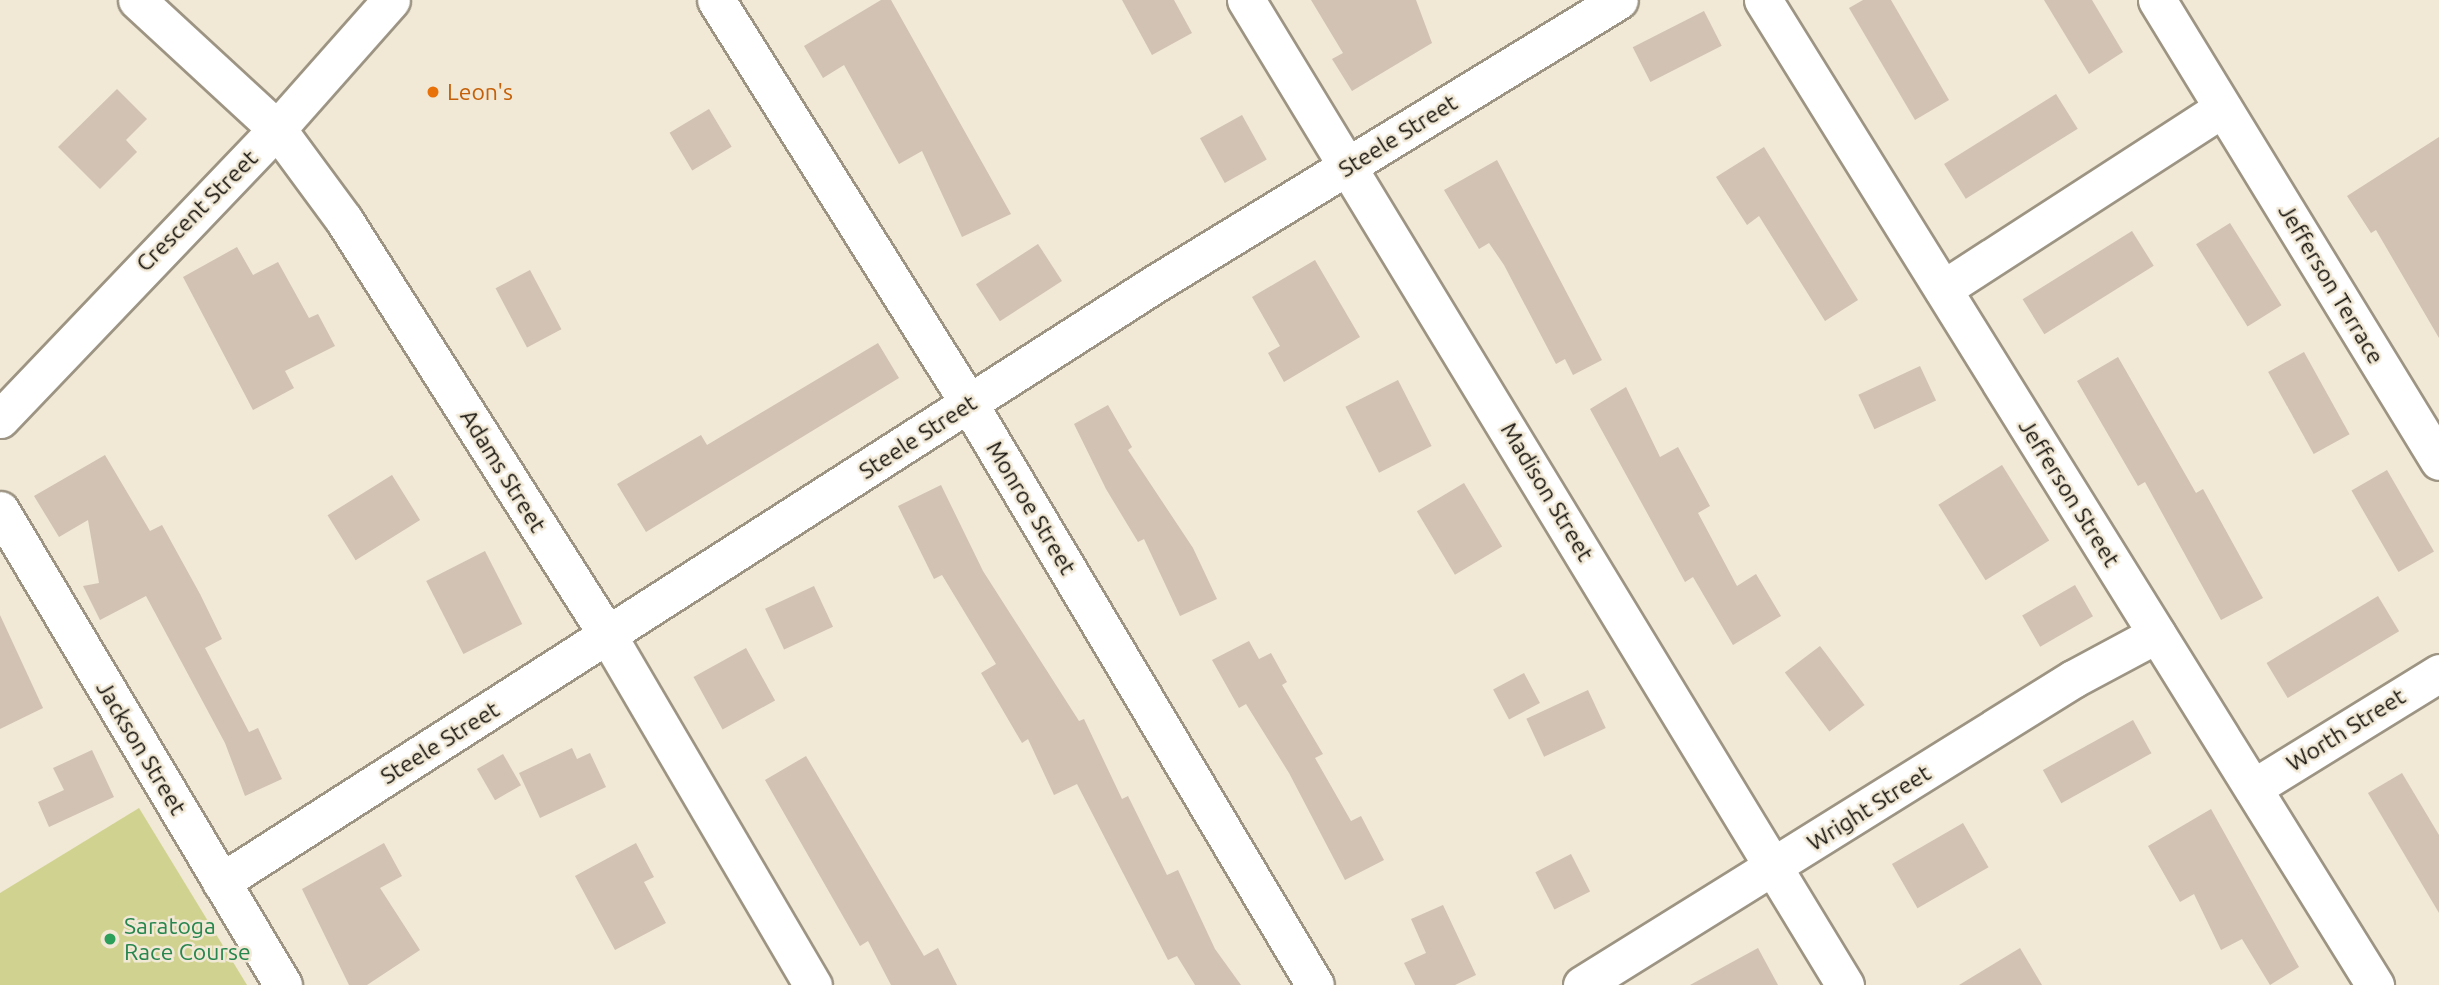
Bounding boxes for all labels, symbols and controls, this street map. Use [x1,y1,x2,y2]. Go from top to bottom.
place label: Leon's [447,78,513,106]
marker: Leon's [425,84,441,100]
street label: Steele Street [1334,89,1462,183]
street label: Crescent Street [131,145,263,277]
street label: Jefferson Terrace [2272,199,2390,369]
street label: Steele Street [854,389,982,485]
street label: Adams Street [454,405,552,537]
street label: Jefferson Street [2013,414,2125,572]
street label: Madison Street [1495,418,1599,566]
street label: Monroe Street [980,436,1082,580]
street label: Jackson Street [90,676,192,820]
street label: Worth Street [2282,683,2410,777]
street label: Steele Street [376,696,504,790]
street label: Wright Street [1802,759,1936,857]
place label: Saratoga Race Course [124,912,251,966]
marker: Saratoga Race Course [102,931,118,947]

